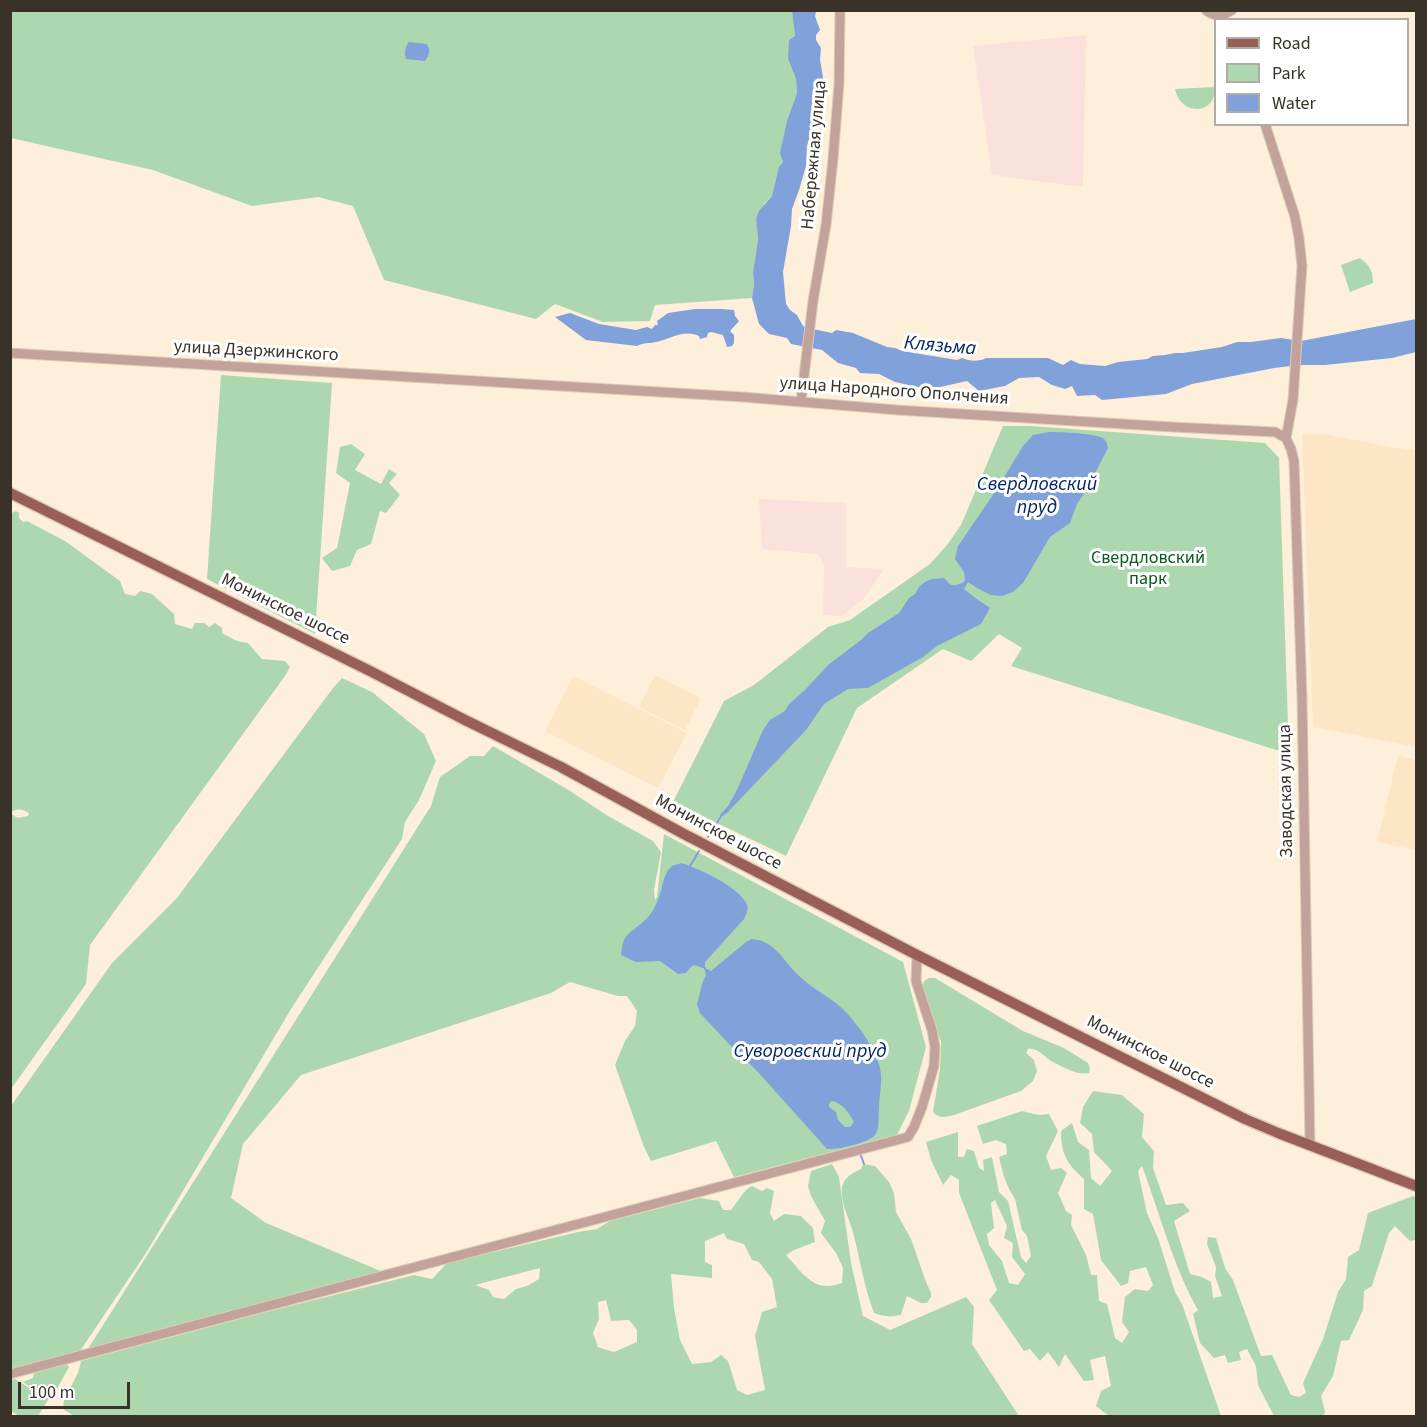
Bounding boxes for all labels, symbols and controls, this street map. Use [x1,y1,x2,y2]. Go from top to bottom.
legend [1214,18,1409,126]
text: Road [1272,31,1311,56]
text: Park [1272,61,1306,86]
street label: Набережная улица [798,79,832,231]
text: Water [1272,91,1316,116]
water label: Клязьма [903,332,977,362]
street label: улица Дзержинского [173,337,339,367]
street label: улица Народного Ополчения [779,373,1009,411]
water label: Свердловский пруд [977,474,1097,521]
park label: Свердловский парк [1091,548,1205,590]
street label: Монинское шоссе [217,570,353,650]
street label: Заводская улица [1275,724,1299,858]
street label: Монинское шоссе [651,791,785,875]
street label: Монинское шоссе [1083,1012,1217,1094]
water label: Суворовский пруд [733,1041,887,1065]
scale bar [21,1370,134,1408]
text: 100 m [29,1380,74,1405]

